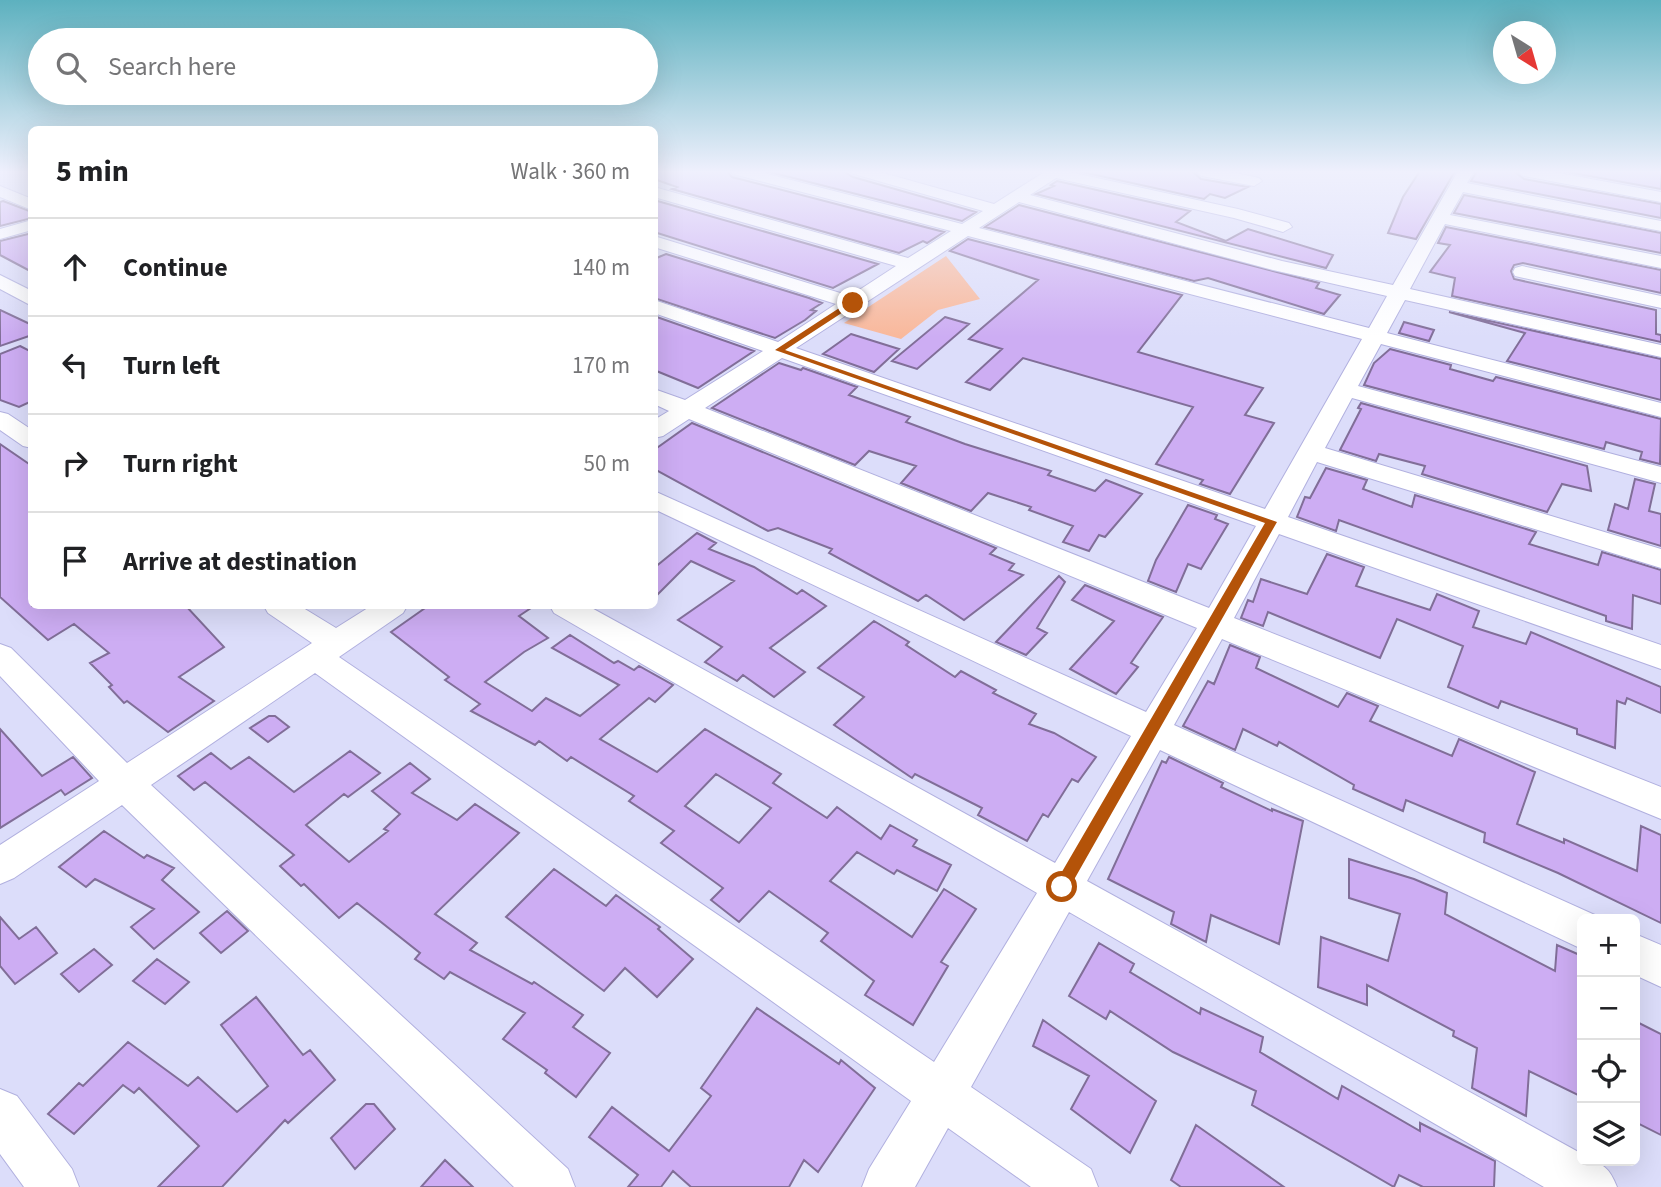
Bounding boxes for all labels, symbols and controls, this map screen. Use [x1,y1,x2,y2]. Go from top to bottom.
north arrow [1493,21,1556,84]
search box [28,28,658,105]
icon: search [52,48,90,86]
text: Search here [108,48,236,85]
text: 5 min [56,150,129,193]
text: Walk · 360 m [511,155,630,188]
icon: ahead [56,248,94,286]
text: Continue [123,249,228,286]
text: 140 m [572,251,630,284]
route end [837,287,868,318]
icon: left [56,346,94,384]
text: Turn left [123,347,220,384]
text: 170 m [572,349,630,382]
icon: right [56,444,94,482]
text: Turn right [123,445,238,482]
text: 50 m [583,447,630,480]
icon: arrive [56,542,94,580]
text: Arrive at destination [123,543,357,580]
route start [1046,871,1077,902]
map controls [1577,914,1640,1166]
button: + [1577,914,1640,977]
button: − [1577,977,1640,1040]
button: locate [1577,1040,1640,1103]
button: layers [1577,1103,1640,1166]

